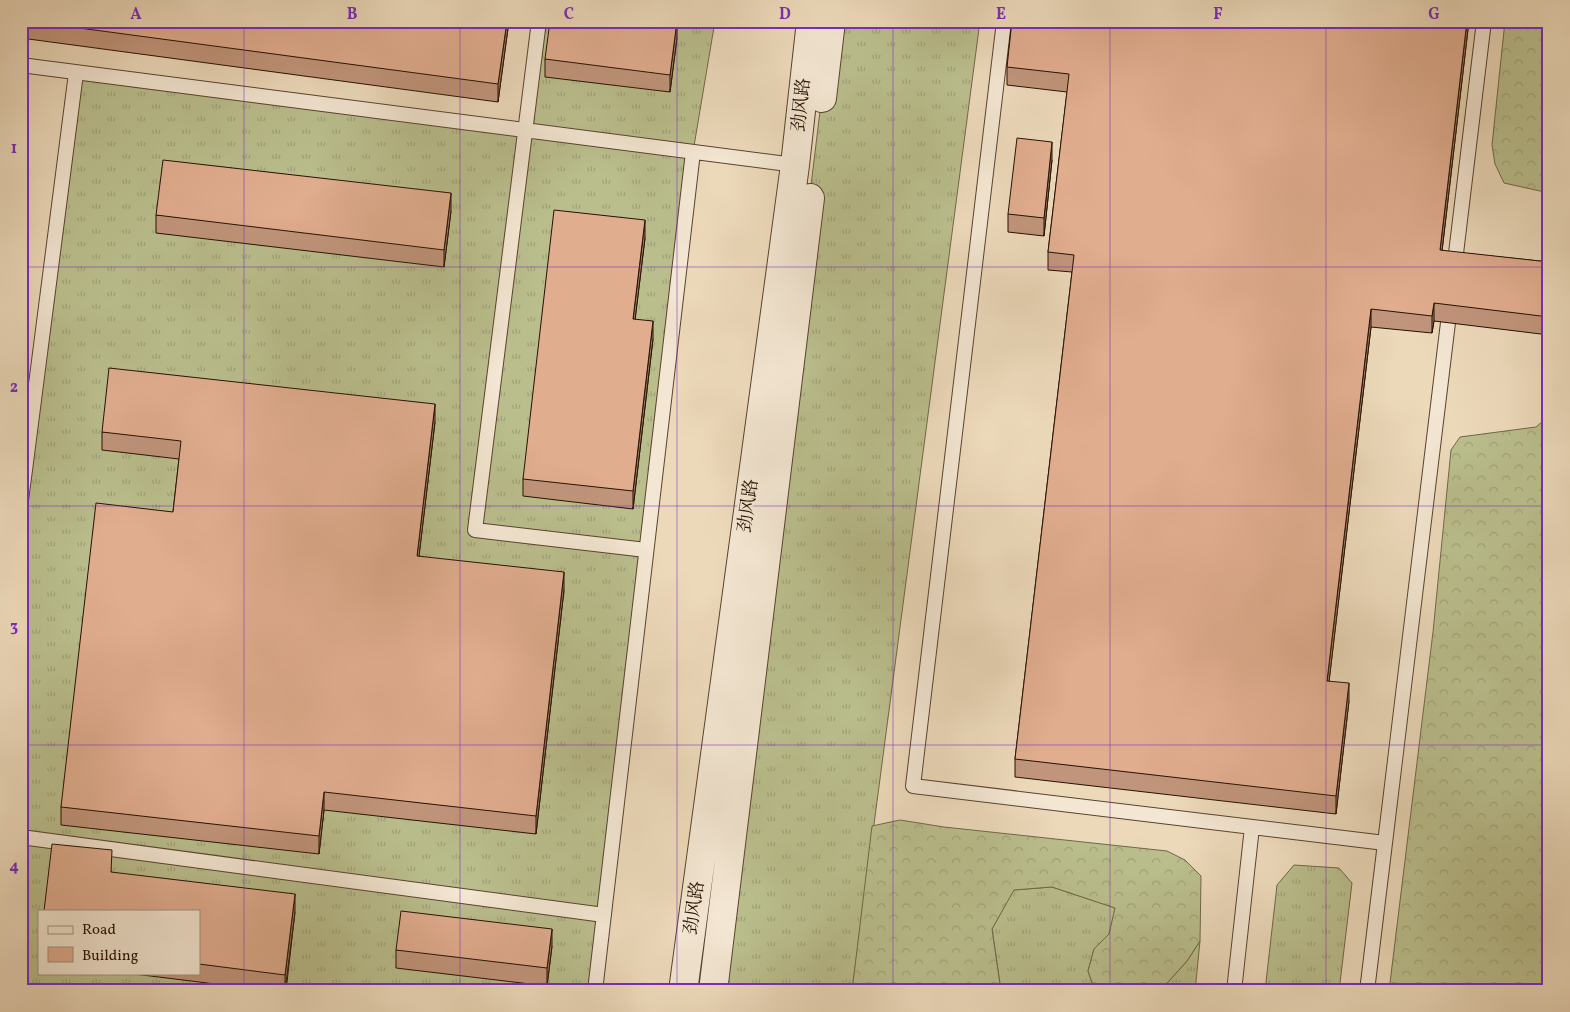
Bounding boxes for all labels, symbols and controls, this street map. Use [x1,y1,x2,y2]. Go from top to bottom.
text: A [130,4,142,26]
text: B [347,4,358,26]
text: C [564,4,574,26]
text: D [779,4,791,26]
text: E [996,4,1006,26]
text: F [1213,4,1223,26]
text: G [1428,4,1440,26]
street label: 劲风路 [787,77,817,133]
text: 1 [11,138,17,160]
text: 2 [10,377,18,399]
street label: 劲风路 [733,478,765,534]
text: 3 [10,616,18,638]
text: 4 [9,856,19,878]
street label: 劲风路 [679,880,711,936]
legend [38,910,200,974]
text: Road [82,920,116,941]
text: Building [82,946,139,967]

